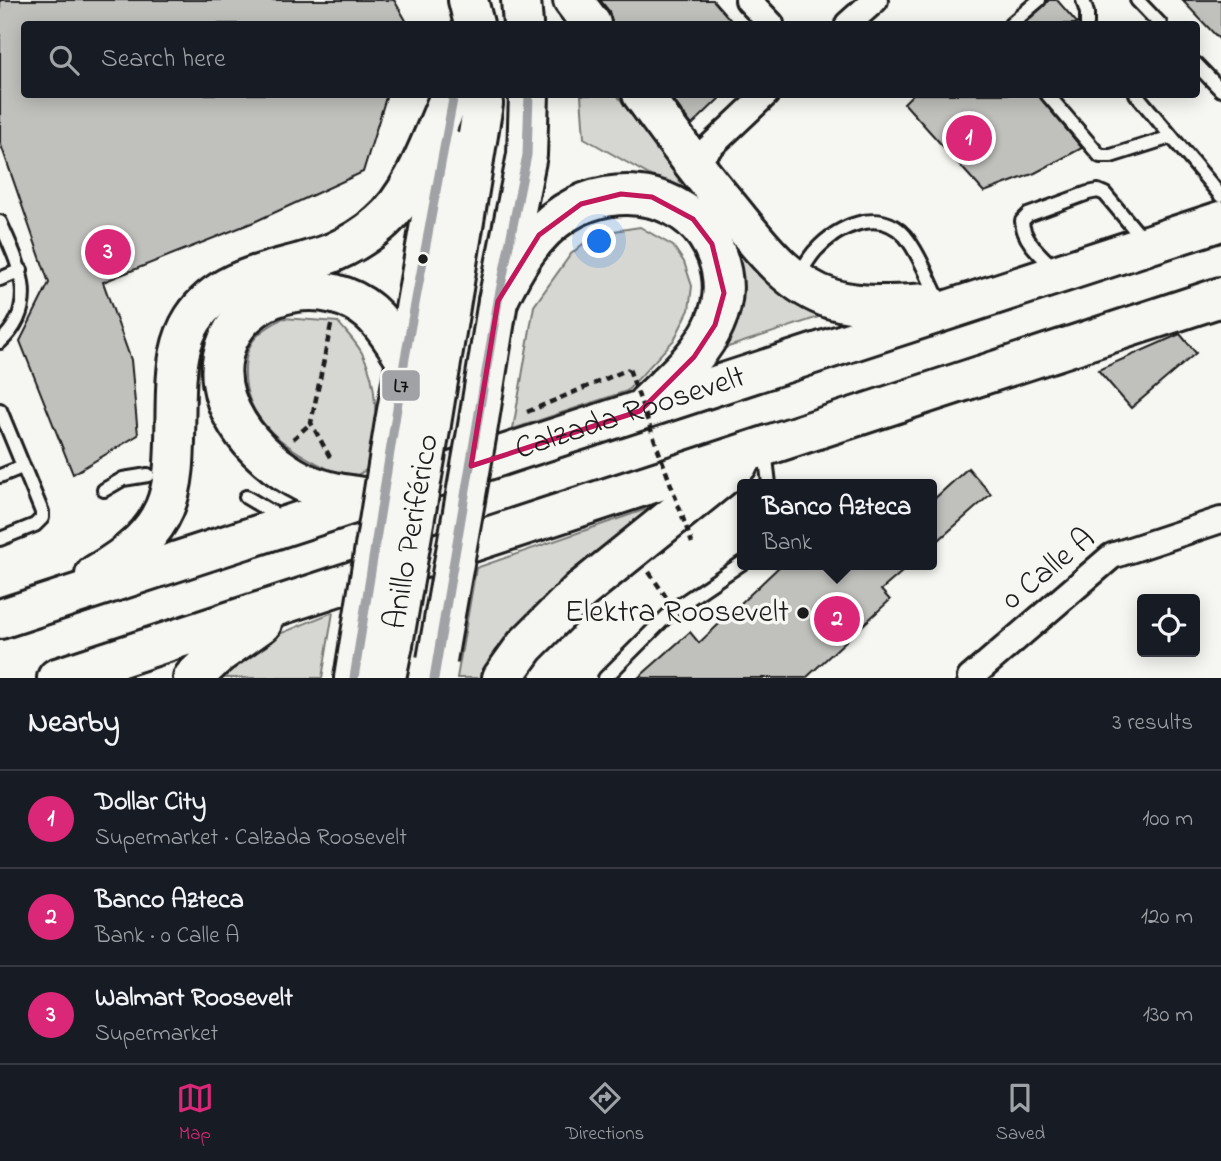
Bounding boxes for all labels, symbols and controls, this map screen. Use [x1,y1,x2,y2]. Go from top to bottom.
search box [21,21,1200,98]
icon: search [45,41,83,79]
text: Search here [101,41,226,79]
pin: 1 [946,112,992,164]
your location [582,224,616,258]
pin: 3 [85,226,131,278]
unlabelled marker [416,252,430,266]
street label: Calzada Roosevelt [509,354,752,473]
line badge: L7 [381,369,421,402]
text: L7 [394,374,409,401]
street label: Anillo Periférico [372,431,452,633]
popup [737,479,937,570]
text: Banco Azteca [763,489,911,527]
street label: 0 Calle A [992,517,1106,623]
text: Bank [763,527,812,560]
place label: Elektra Roosevelt [565,590,789,637]
pin: 2 [814,593,860,645]
map controls [1137,594,1200,657]
button: locate [1137,594,1200,657]
marker: Elektra Roosevelt [795,605,811,621]
text: Nearby [28,702,120,746]
text: 3 results [1112,707,1193,740]
text: Dollar City [95,784,206,822]
text: 1 [47,803,55,836]
text: 100 m [1142,803,1193,836]
text: Supermarket · Calzada Roosevelt [95,822,407,855]
text: Banco Azteca [95,882,244,920]
text: 2 [45,901,57,934]
text: 120 m [1141,901,1193,934]
text: Bank · 0 Calle A [95,920,239,953]
text: Walmart Roosevelt [95,980,293,1018]
text: 3 [46,999,56,1032]
text: 130 m [1143,999,1193,1032]
text: Supermarket [95,1018,218,1051]
tab: Map [176,1079,214,1148]
tab: Directions [565,1079,644,1148]
tab: Saved [996,1079,1045,1148]

